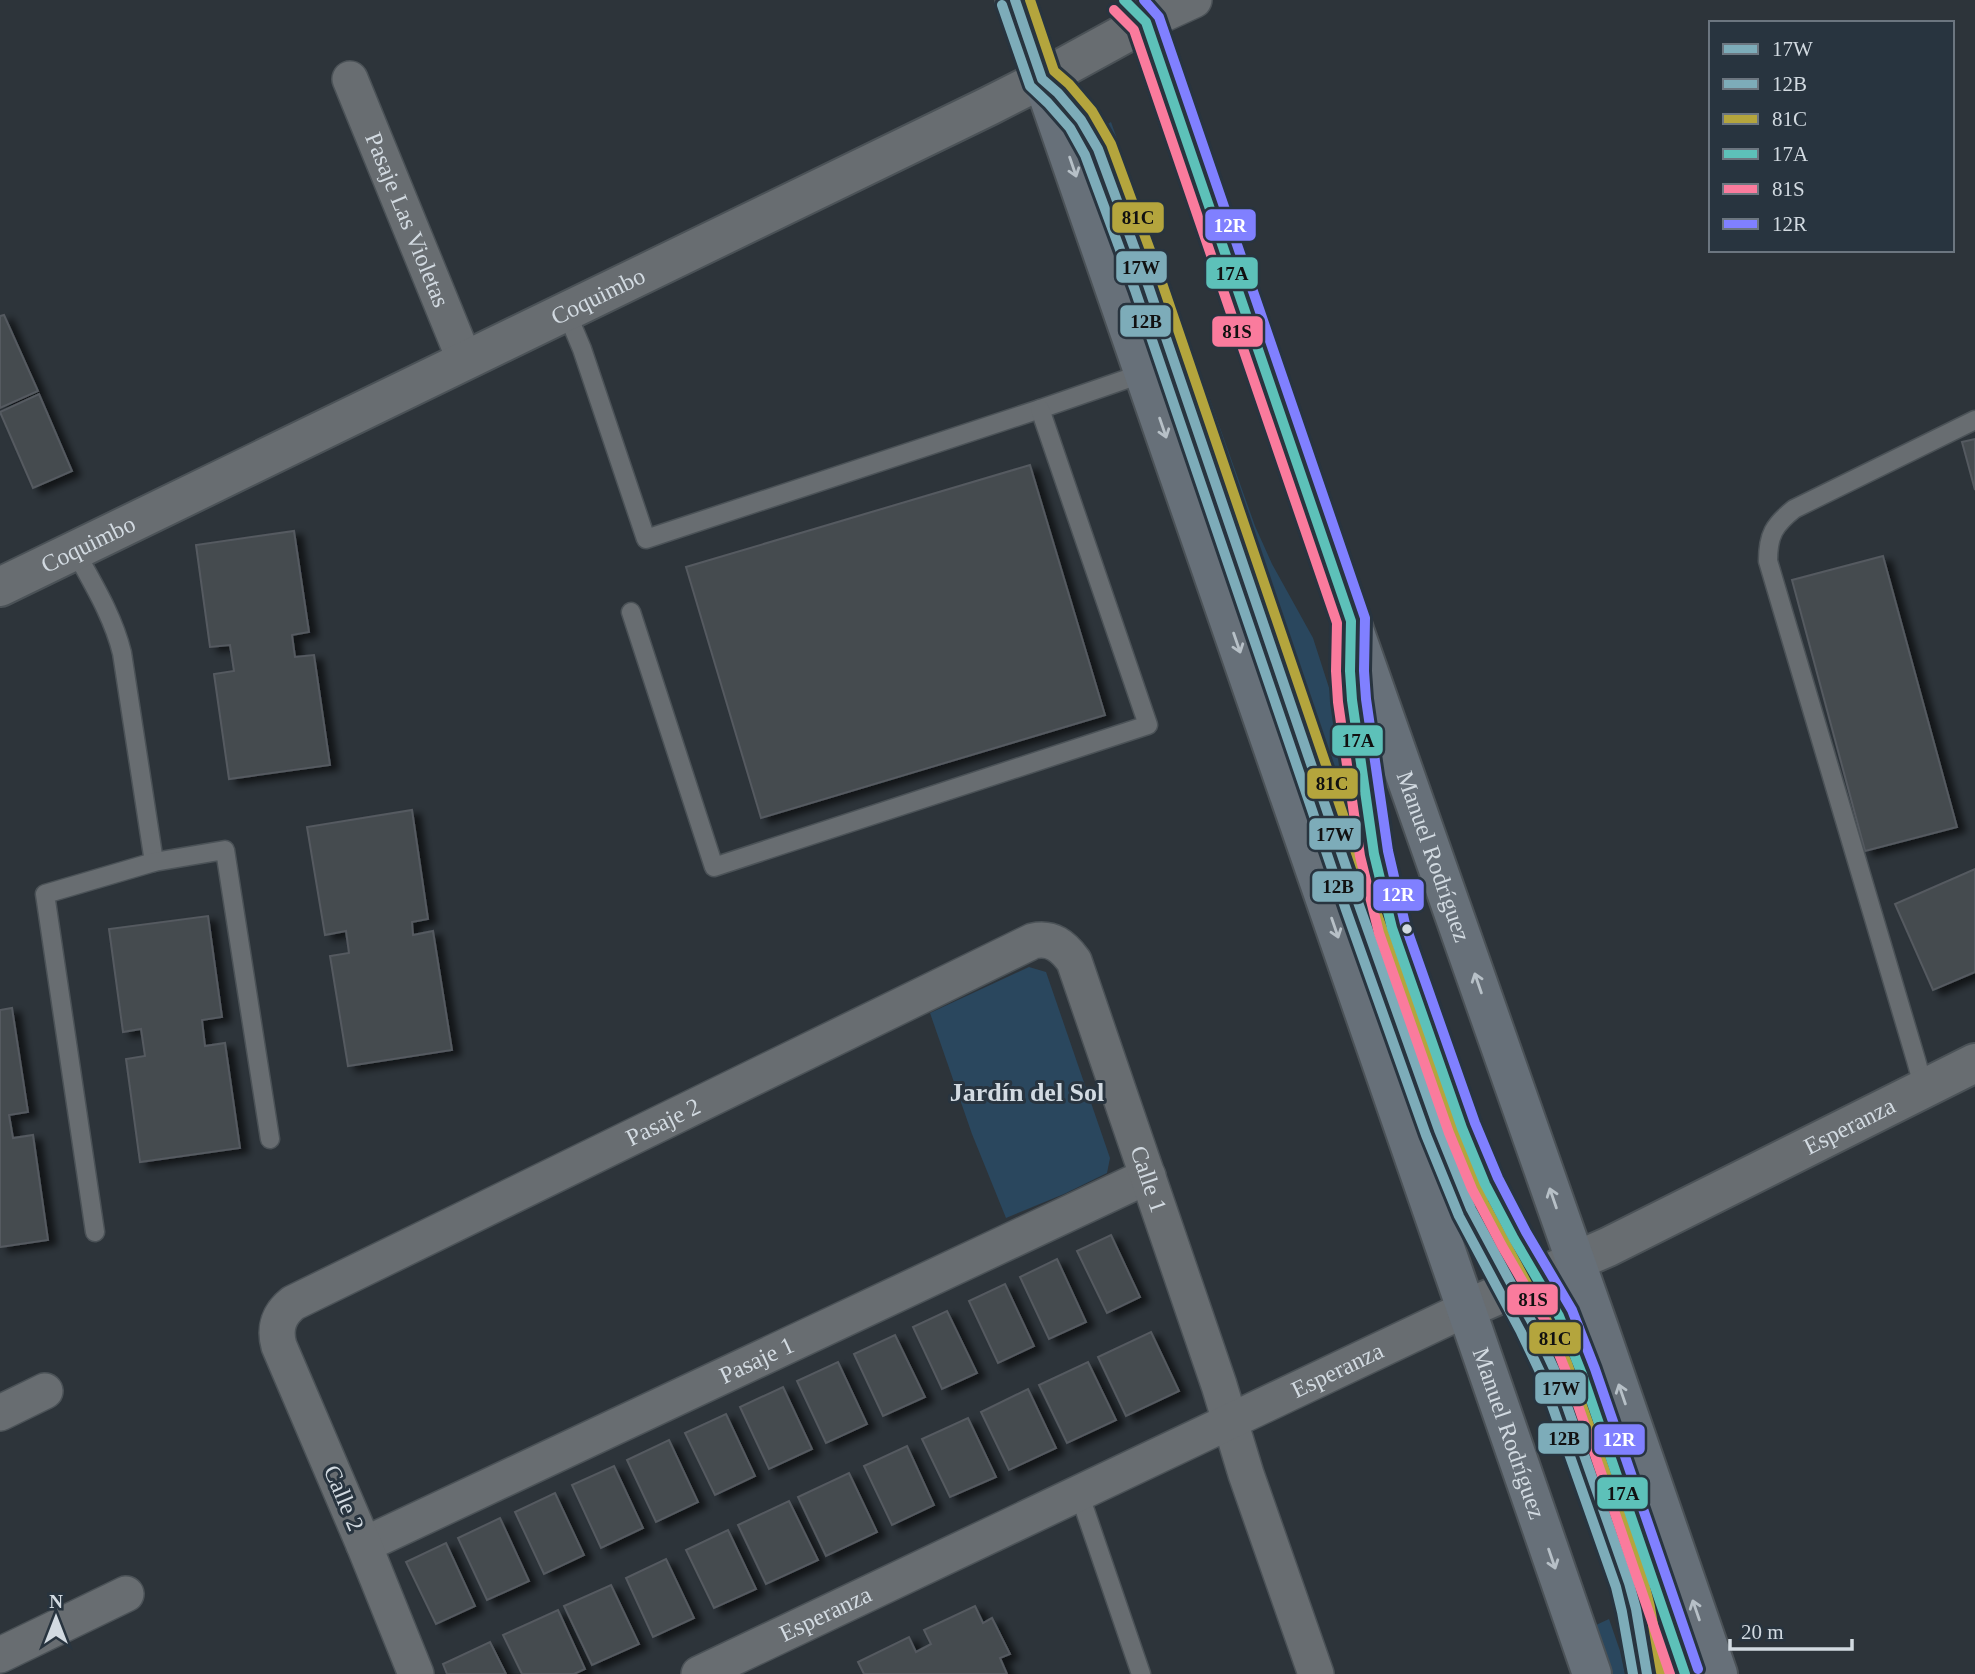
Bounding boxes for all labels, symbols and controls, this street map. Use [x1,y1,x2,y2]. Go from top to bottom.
legend [1709,21,1954,252]
text: 17W [1772,37,1813,61]
text: 12B [1772,72,1807,96]
text: 81C [1772,107,1807,131]
street label: Pasaje Las Violetas [360,129,455,311]
text: 17A [1772,142,1809,166]
one-way arrow [1068,155,1080,177]
text: 81S [1772,177,1805,201]
line badge: 81C [1111,201,1165,234]
text: 81C [1122,207,1154,228]
line badge: 12R [1204,208,1257,242]
text: 12R [1772,212,1807,236]
text: 12R [1214,215,1247,236]
line badge: 17W [1115,250,1168,284]
line badge: 17A [1205,256,1259,290]
text: 17W [1122,257,1160,278]
street label: Coquimbo [547,262,649,330]
text: 17A [1216,263,1249,284]
line badge: 12B [1119,304,1172,338]
text: 12B [1130,311,1162,332]
line badge: 81S [1211,315,1264,348]
text: 81S [1222,321,1252,342]
one-way arrow [1158,417,1170,439]
street label: Coquimbo [37,510,139,578]
one-way arrow [1232,632,1244,654]
line badge: 17A [1331,724,1384,757]
text: 17A [1342,730,1375,751]
line badge: 81C [1306,767,1359,800]
street label: Manuel Rodríguez [1392,768,1476,945]
text: 81C [1316,773,1348,794]
line badge: 17W [1308,817,1362,851]
text: 17W [1316,824,1354,845]
line badge: 12B [1311,870,1365,903]
text: 12B [1322,876,1354,897]
line badge: 12R [1372,878,1425,912]
text: 12R [1382,884,1415,905]
one-way arrow [1329,917,1342,939]
unlabelled marker [1400,922,1414,936]
one-way arrow [1471,972,1483,994]
district label: Jardín del Sol [950,1078,1104,1107]
street label: Esperanza [1799,1092,1900,1160]
street label: Pasaje 2 [622,1093,705,1151]
street label: Calle 1 [1125,1142,1172,1216]
one-way arrow [1546,1187,1558,1209]
line badge: 81S [1506,1283,1559,1316]
text: 81S [1518,1289,1548,1310]
line badge: 81C [1528,1321,1582,1355]
text: 81C [1539,1328,1571,1349]
street label: Pasaje 1 [715,1332,798,1389]
street label: Esperanza [1287,1337,1388,1403]
street label: Manuel Rodríguez [1468,1344,1551,1522]
line badge: 17W [1534,1371,1587,1405]
text: 17W [1542,1378,1580,1399]
one-way arrow [1615,1384,1627,1406]
line badge: 12B [1537,1422,1590,1455]
line badge: 12R [1593,1423,1646,1456]
text: 12B [1548,1428,1580,1449]
text: 12R [1603,1429,1636,1450]
street label: Calle 2 [319,1461,369,1535]
line badge: 17A [1596,1476,1649,1510]
text: 17A [1607,1483,1640,1504]
one-way arrow [1547,1548,1559,1570]
street label: Esperanza [775,1581,876,1647]
north arrow [21,1583,91,1653]
text: N [49,1591,63,1612]
one-way arrow [1689,1599,1701,1621]
scale bar [1730,1608,1853,1652]
text: 20 m [1741,1620,1784,1644]

